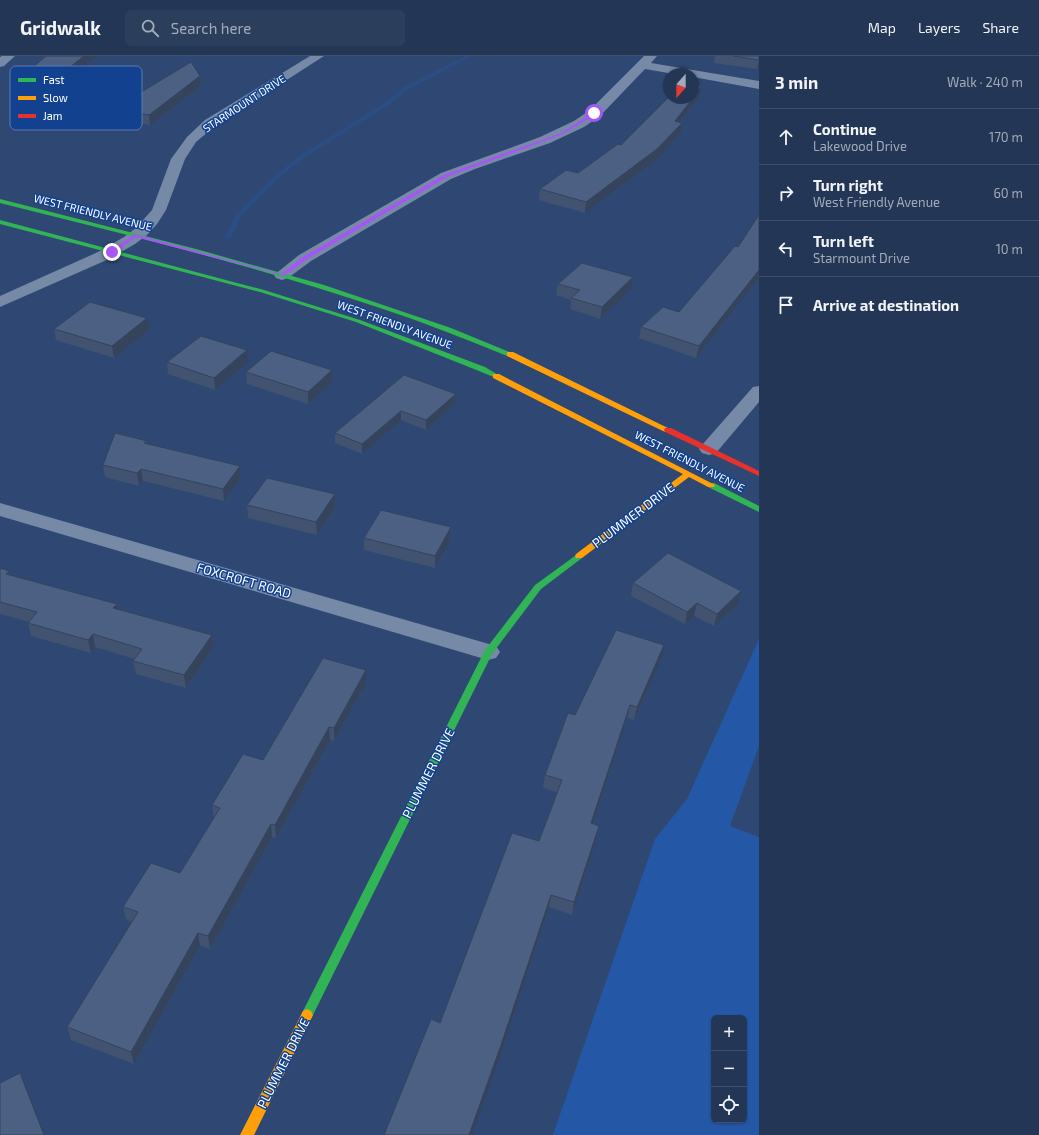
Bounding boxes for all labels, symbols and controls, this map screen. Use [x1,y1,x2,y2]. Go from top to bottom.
search box [125,10,405,46]
text: Gridwalk [20,16,101,39]
icon: search [139,17,161,39]
text: Search here [171,19,251,37]
text: Map [868,19,896,36]
text: Layers [918,19,960,36]
text: Share [982,19,1019,36]
legend [10,66,142,130]
north arrow [663,68,699,104]
street label: STARMOUNT DRIVE [200,71,288,135]
text: 3 min [775,72,818,92]
text: Fast [43,73,65,86]
text: Walk · 240 m [947,74,1023,90]
text: Slow [43,91,68,104]
route start [585,104,603,122]
text: Jam [43,109,62,122]
text: Continue [813,120,876,138]
icon: ahead [775,126,797,148]
text: 170 m [989,129,1023,145]
text: Lakewood Drive [813,138,907,154]
text: Turn right [813,176,883,194]
icon: right [775,182,797,204]
text: 60 m [993,185,1023,201]
street label: WEST FRIENDLY AVENUE [32,191,154,233]
text: West Friendly Avenue [813,194,940,210]
text: Turn left [813,232,874,250]
icon: left [775,238,797,260]
text: 10 m [996,241,1023,257]
route end [103,243,121,261]
text: Starmount Drive [813,250,910,266]
icon: arrive [775,294,797,316]
text: Arrive at destination [813,296,959,314]
street label: WEST FRIENDLY AVENUE [336,297,454,351]
street label: WEST FRIENDLY AVENUE [633,428,747,494]
street label: PLUMMER DRIVE [589,479,677,551]
street label: FOXCROFT ROAD [195,559,293,601]
street label: PLUMMER DRIVE [398,725,458,821]
street label: PLUMMER DRIVE [253,1015,313,1111]
map controls [711,1015,747,1123]
button: + [711,1015,747,1051]
button: − [711,1051,747,1087]
button: locate [711,1087,747,1123]

